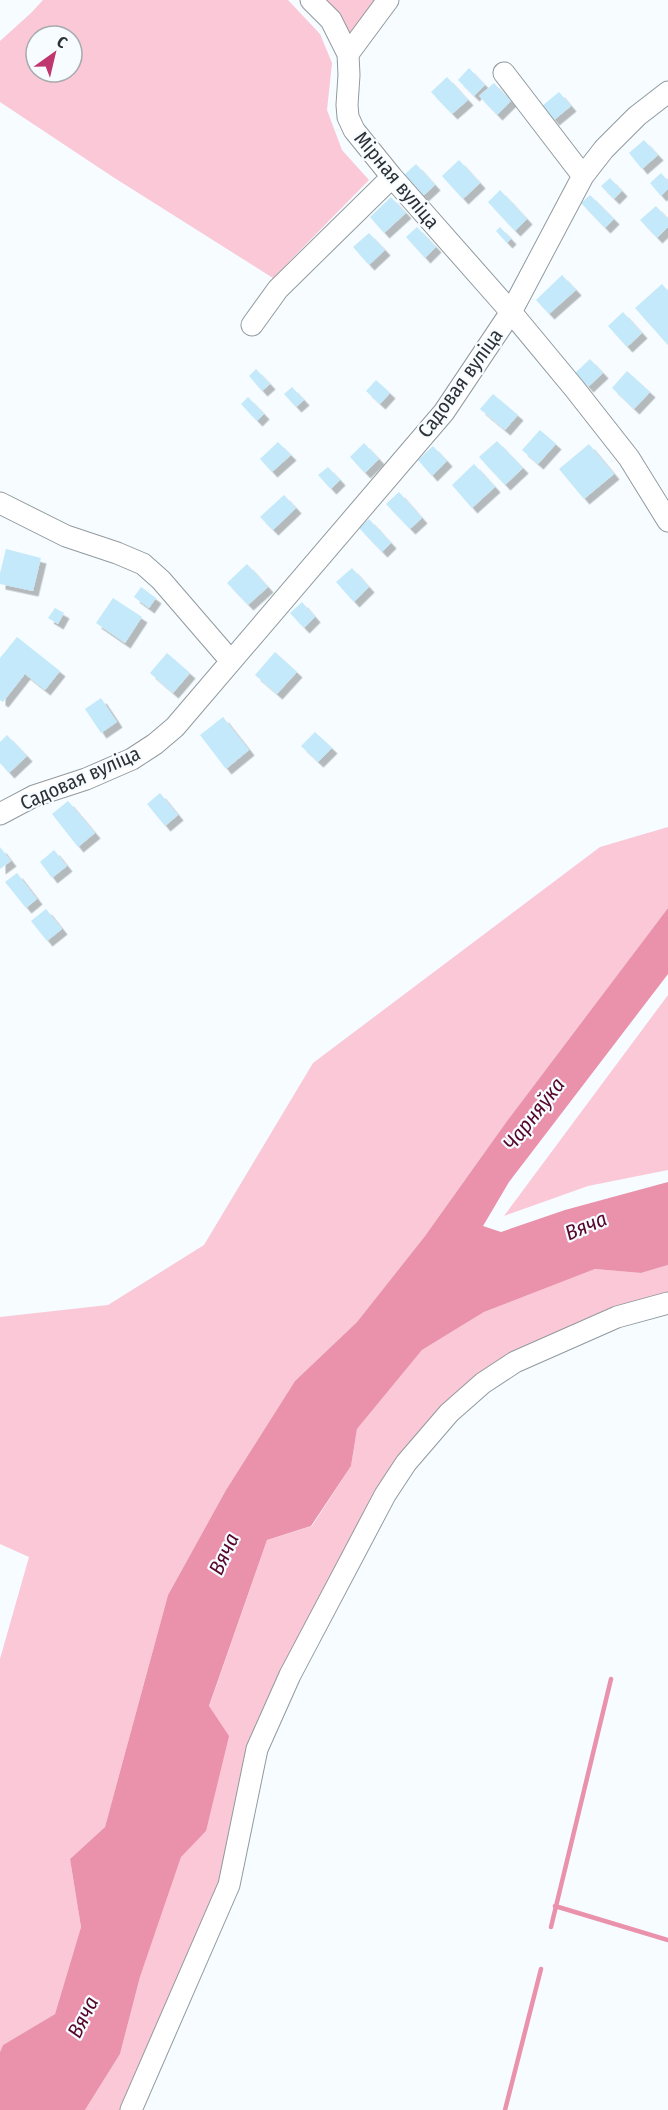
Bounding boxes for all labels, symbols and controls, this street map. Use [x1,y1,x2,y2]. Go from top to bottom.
north arrow [24,24,84,84]
text: С [53,32,71,53]
street label: Мірная вуліца [350,127,444,233]
street label: Садовая вуліца [412,324,508,442]
street label: Садовая вуліца [16,741,144,815]
water label: Чарняўка [498,1072,570,1156]
water label: Вяча [561,1206,611,1246]
water label: Вяча [203,1529,245,1579]
water label: Вяча [62,1992,104,2042]

